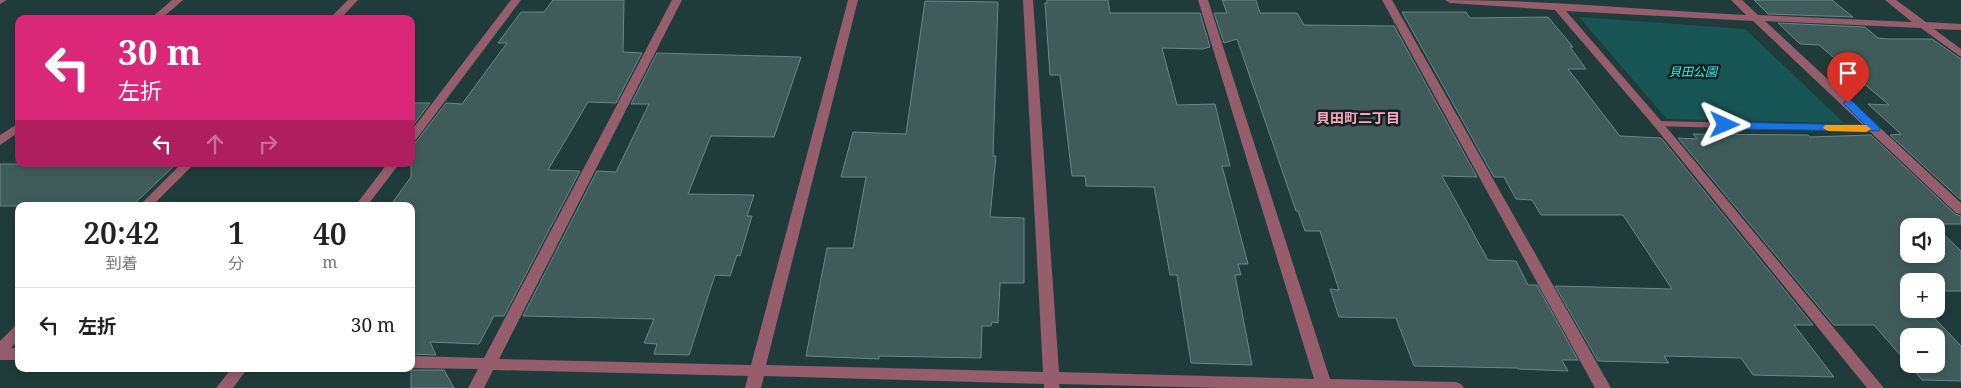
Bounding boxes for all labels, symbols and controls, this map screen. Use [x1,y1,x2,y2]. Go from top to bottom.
text: 30 m [118,28,201,75]
icon: left [35,35,100,100]
pin [1827,52,1869,103]
icon: arrive [1834,59,1862,87]
park label: 貝田公園 [1669,63,1719,80]
text: 左折 [118,75,162,105]
position arrow [1698,98,1750,150]
district label: 貝田町二丁目 [1316,108,1400,127]
icon: left [148,130,176,158]
icon: ahead [201,130,229,158]
icon: right [254,130,282,158]
text: 20:42 [83,212,160,253]
text: 1 [228,212,245,253]
text: 40 [313,213,347,254]
map controls [1900,218,1945,373]
button: sound [1900,218,1945,263]
text: m [322,251,337,273]
text: 到着 [105,252,137,274]
text: 分 [228,252,244,274]
button: + [1900,273,1945,318]
icon: left [35,311,63,339]
text: 30 m [351,312,395,338]
text: 左折 [78,313,116,339]
button: − [1900,328,1945,373]

